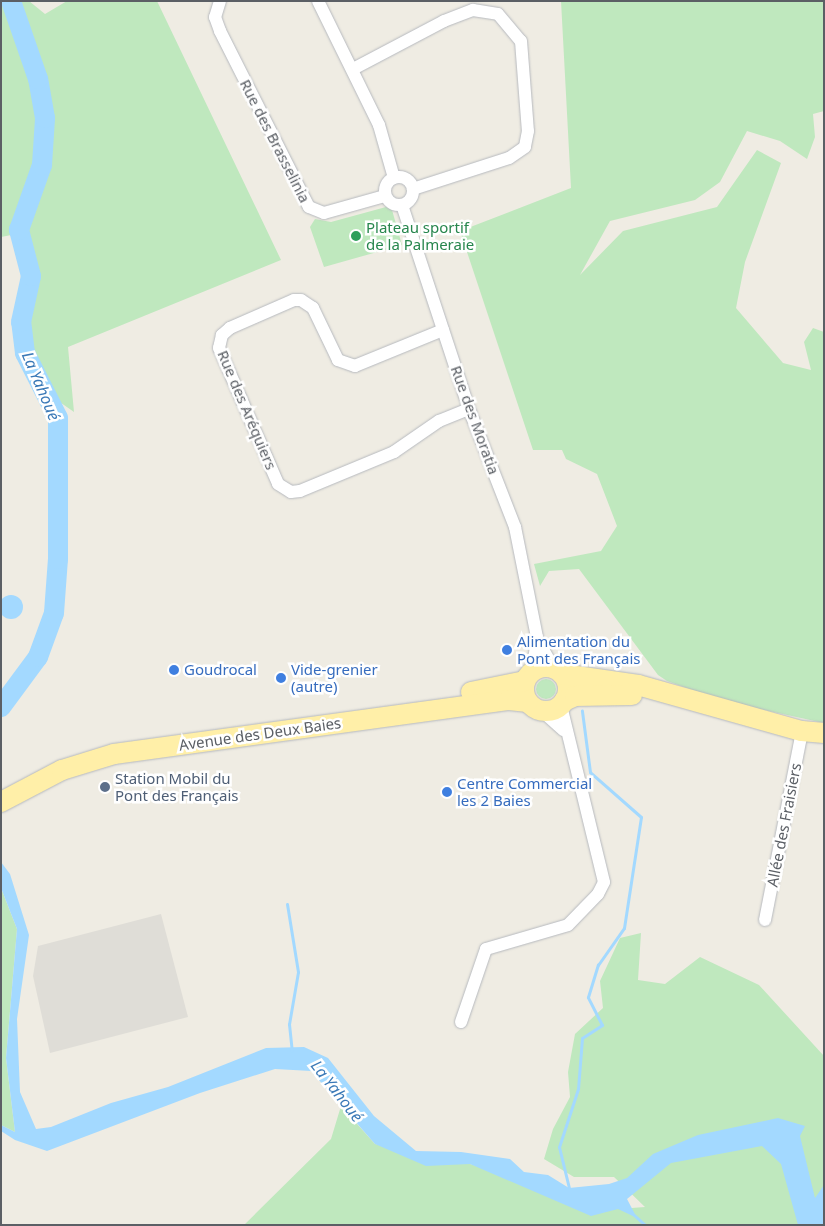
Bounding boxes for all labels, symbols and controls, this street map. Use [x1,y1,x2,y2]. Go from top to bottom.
street label: Rue des Brasselinia [236,76,314,206]
place label: Plateau sportif de la Palmeraie [366,218,474,253]
marker: Plateau sportif de la Palmeraie [350,230,362,242]
street label: Rue des Aréquiers [214,348,280,472]
water label: La Yahoué [18,349,64,423]
street label: Rue des Moratia [447,363,503,477]
place label: Alimentation du Pont des Français [517,632,641,667]
marker: Alimentation du Pont des Français [501,644,513,656]
place label: Vide-grenier (autre) [291,660,378,695]
place label: Goudrocal [184,661,257,679]
marker: Goudrocal [168,664,180,676]
marker: Vide-grenier (autre) [275,672,287,684]
street label: Avenue des Deux Baies [178,714,342,754]
street label: Allée des Fraisiers [763,762,805,888]
place label: Station Mobil du Pont des Français [115,769,239,804]
place label: Centre Commercial les 2 Baies [457,774,592,809]
marker: Station Mobil du Pont des Français [99,781,111,793]
marker: Centre Commercial les 2 Baies [441,786,453,798]
water label: La Yahoué [307,1056,367,1126]

